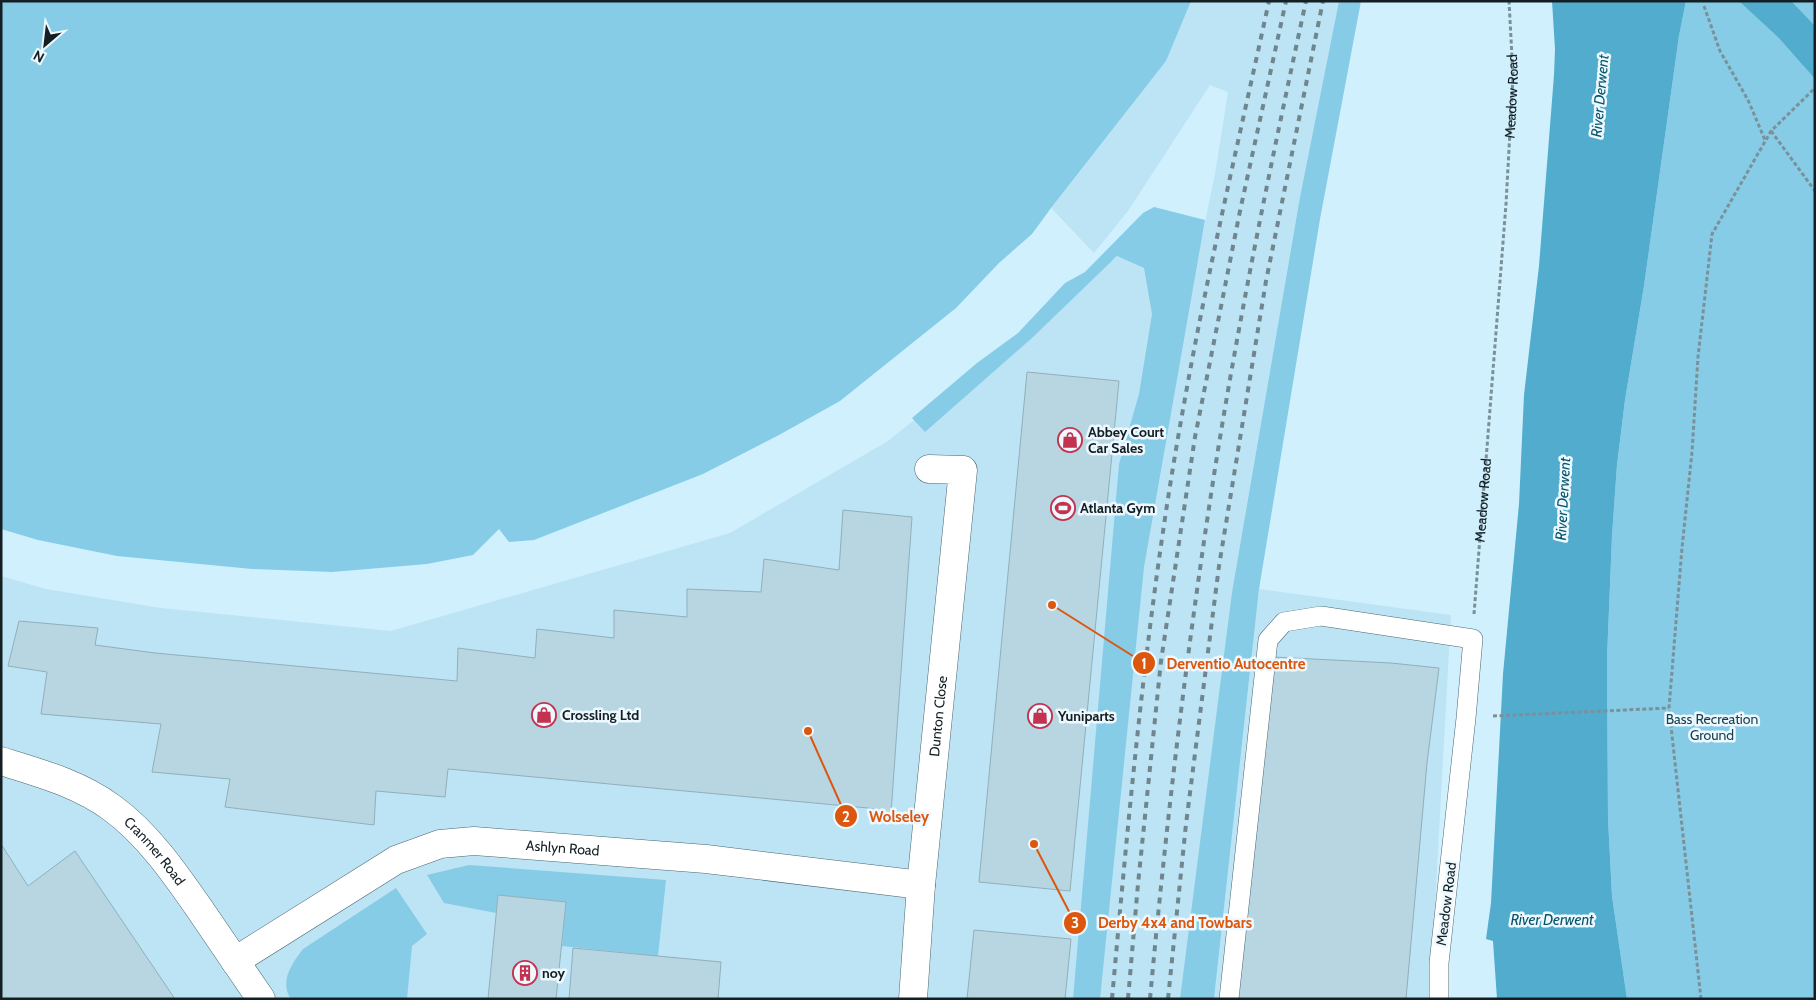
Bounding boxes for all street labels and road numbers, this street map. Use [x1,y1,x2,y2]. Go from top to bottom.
street label: Meadow Road [1501,54,1522,139]
street label: Meadow Road [1471,458,1495,543]
street label: Dunton Close [925,675,951,757]
street label: Cranmer Road [120,813,189,889]
street label: Ashlyn Road [525,836,600,860]
street label: Meadow Road [1432,861,1460,947]

